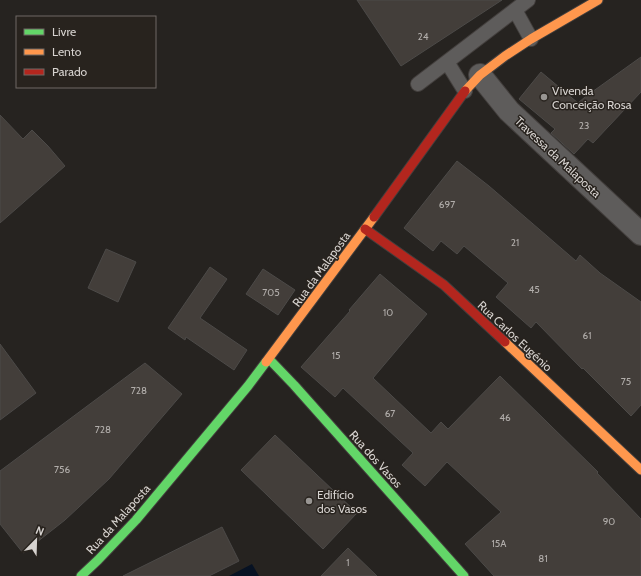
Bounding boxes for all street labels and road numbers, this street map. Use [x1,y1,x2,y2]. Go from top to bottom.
street label: Travessa da Malaposta [512,113,604,201]
street label: Rua da Malaposta [289,228,353,309]
street label: Rua Carlos Eugénio [475,298,556,375]
street label: Rua dos Vasos [346,427,406,491]
street label: Rua da Malaposta [83,481,154,557]

